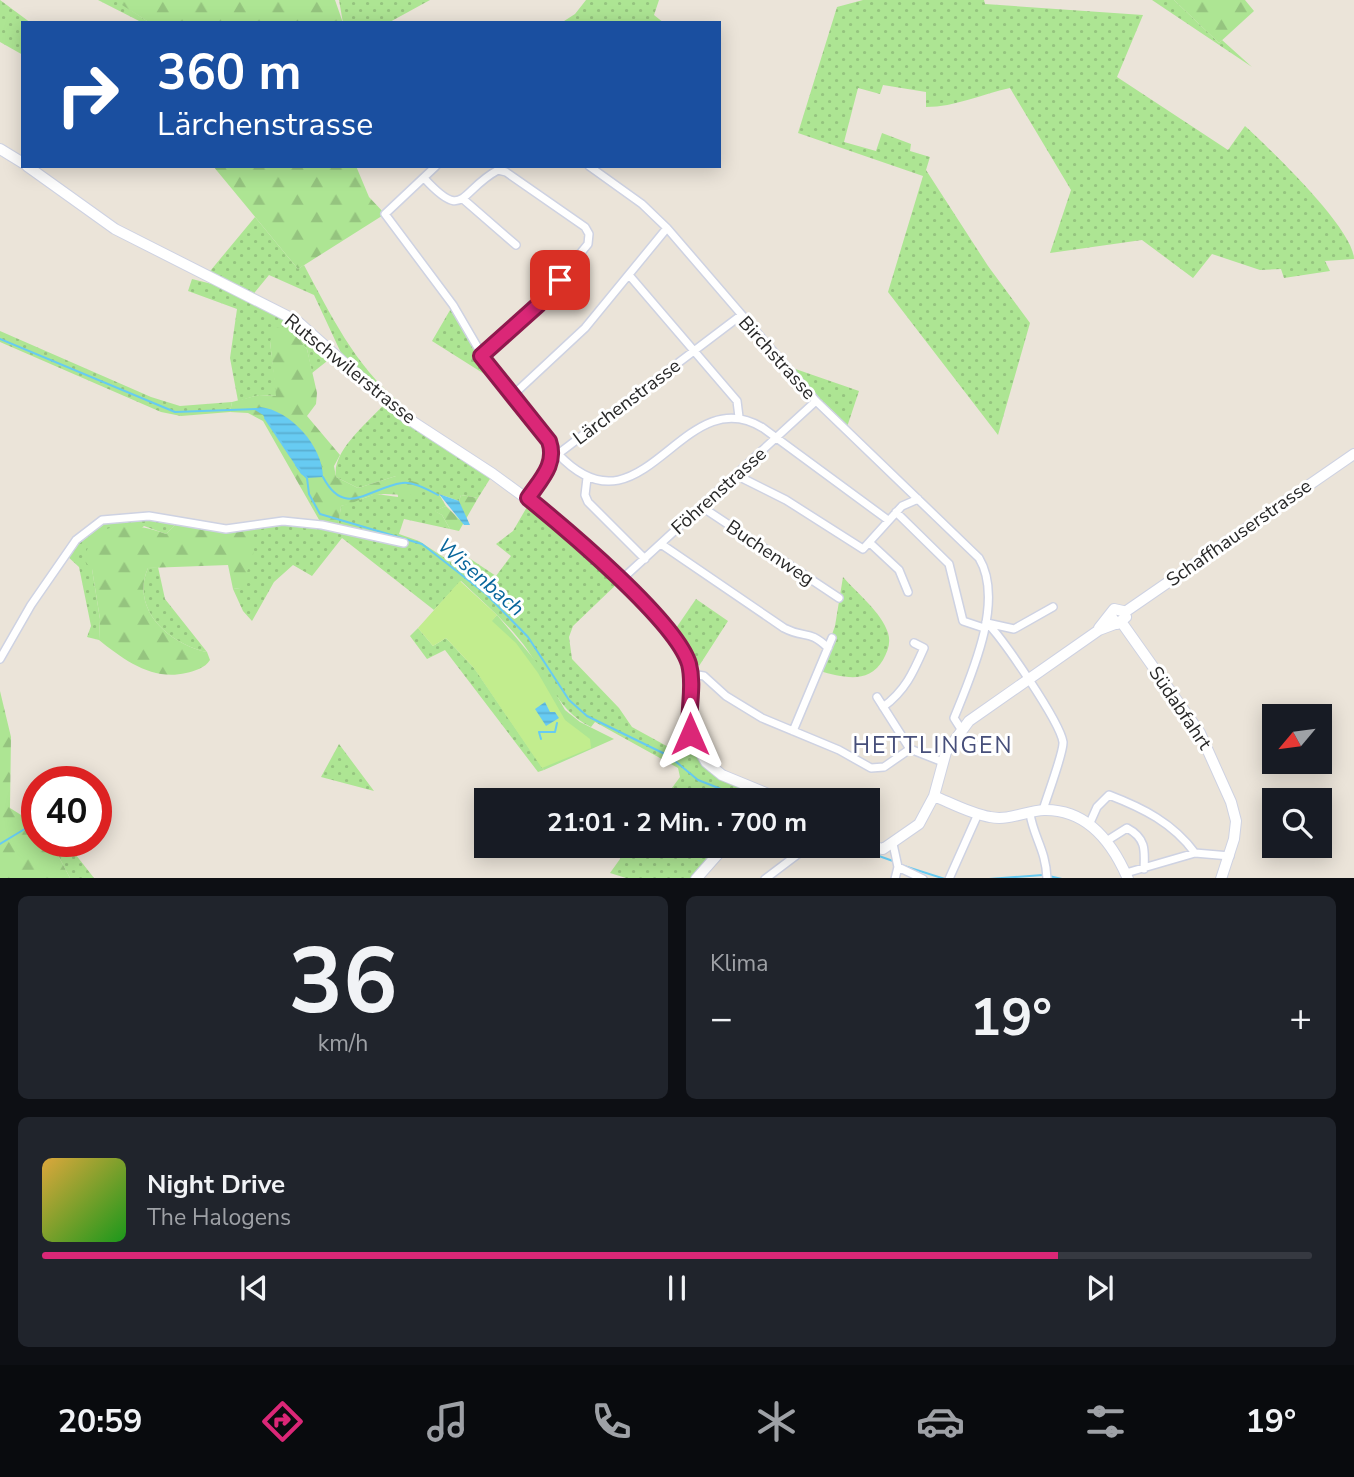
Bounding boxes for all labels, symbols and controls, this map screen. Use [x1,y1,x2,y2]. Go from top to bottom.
text: 360 m [157,39,301,106]
icon: right [42,49,133,140]
text: Lärchenstrasse [157,103,373,146]
pin [530,250,590,310]
icon: arrive [541,261,579,299]
street label: Rutschwilerstrasse [279,308,421,430]
street label: Birchstrasse [732,311,822,405]
street label: Lärchenstrasse [568,353,686,451]
street label: Föhrenstrasse [666,441,772,541]
street label: Schaffhauserstrasse [1161,473,1317,593]
street label: Buchenweg [721,514,819,592]
water label: Wisenbach [432,532,530,622]
street label: Südabfahrt [1143,661,1218,755]
position arrow [653,697,727,771]
north arrow [1262,704,1332,774]
map controls [1262,704,1332,858]
district label: HETTLINGEN [852,730,1014,761]
speed limit sign: 40 [21,766,112,857]
button: search [1262,788,1332,858]
text: 21:01 · 2 Min. · 700 m [547,805,807,840]
text: 36 [288,920,398,1044]
text: Klima [710,948,768,979]
text: 19° [970,982,1052,1053]
text: − [710,993,733,1044]
text: + [1289,993,1312,1044]
text: km/h [318,1028,368,1059]
text: Night Drive [147,1167,285,1202]
text: The Halogens [147,1202,291,1233]
icon: previous [235,1269,273,1307]
icon: pause [658,1269,696,1307]
icon: next [1081,1269,1119,1307]
icon: directions [258,1397,307,1446]
icon: music [423,1397,472,1446]
icon: phone [587,1397,636,1446]
icon: climate [752,1397,801,1446]
icon: car [916,1397,965,1446]
icon: filters [1081,1397,1130,1446]
text: 20:59 [58,1400,143,1443]
text: 19° [1246,1400,1296,1443]

